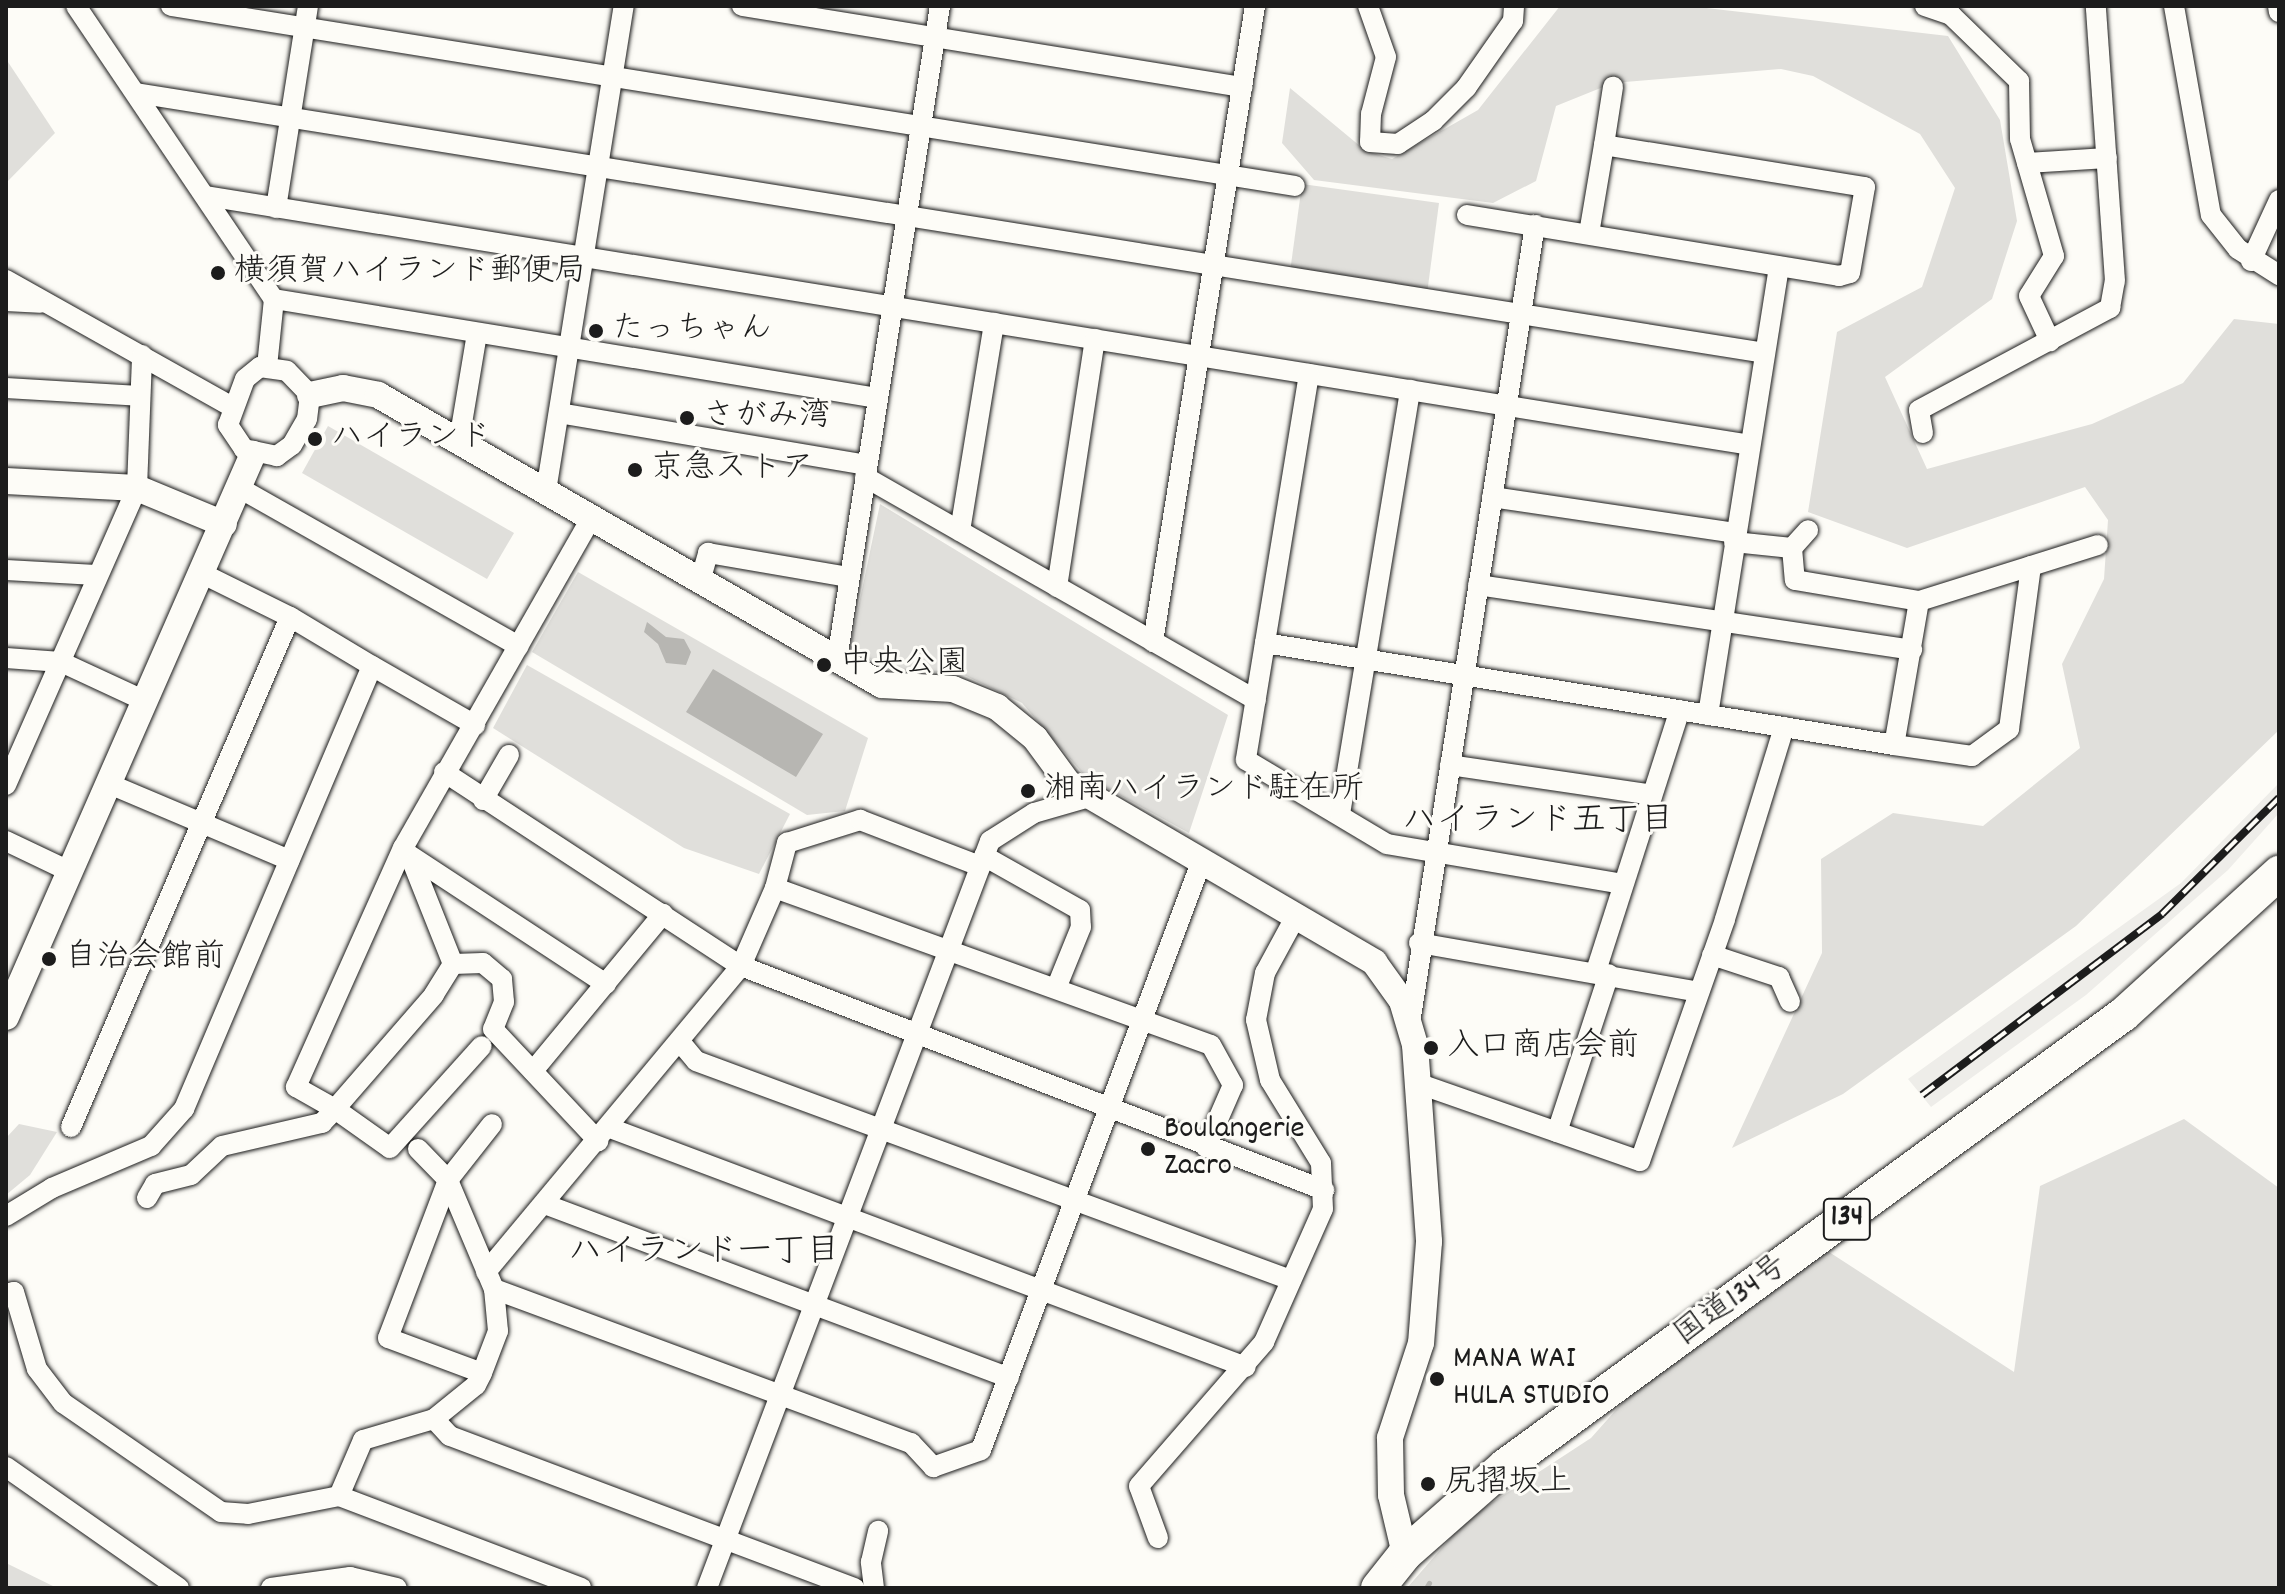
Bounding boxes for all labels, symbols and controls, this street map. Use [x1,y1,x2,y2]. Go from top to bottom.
place label: 横須賀ハイランド郵便局 [234,254,586,292]
marker: 横須賀ハイランド郵便局 [209,264,227,282]
place label: たっちゃん [612,312,772,350]
marker: たっちゃん [587,322,605,340]
place label: さがみ湾 [703,399,831,437]
marker: さがみ湾 [678,409,696,427]
place label: ハイランド [331,420,491,458]
marker: ハイランド [306,430,324,448]
place label: 京急ストア [651,451,811,489]
marker: 京急ストア [626,461,644,479]
place label: 中央公園 [840,646,968,684]
marker: 中央公園 [815,656,833,674]
place label: 湘南ハイランド駐在所 [1044,772,1364,810]
marker: 湘南ハイランド駐在所 [1019,782,1037,800]
district label: ハイランド五丁目 [1402,803,1674,843]
place label: 自治会館前 [65,940,225,978]
marker: 自治会館前 [40,950,58,968]
place label: 入口商店会前 [1447,1029,1639,1067]
marker: 入口商店会前 [1422,1039,1440,1057]
place label: Boulangerie Zacro [1164,1112,1305,1187]
marker: Boulangerie Zacro [1139,1140,1157,1158]
road number: 134 [1821,1193,1873,1245]
district label: ハイランド一丁目 [568,1234,840,1274]
street label: 国道134号 [1668,1248,1796,1356]
place label: MANA WAI HULA STUDIO [1453,1342,1610,1417]
marker: MANA WAI HULA STUDIO [1428,1370,1446,1388]
place label: 尻摺坂上 [1444,1465,1572,1503]
marker: 尻摺坂上 [1419,1475,1437,1493]

